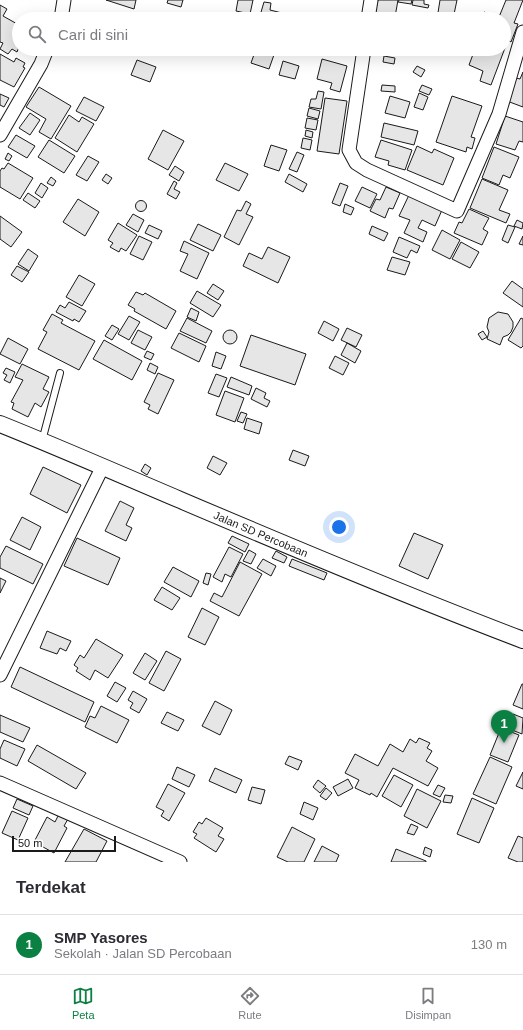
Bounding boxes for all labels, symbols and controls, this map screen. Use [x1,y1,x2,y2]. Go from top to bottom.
search box [12,12,511,56]
icon: search [26,23,48,45]
text: Cari di sini [58,26,128,43]
street label: Jalan SD Percobaan [212,509,310,559]
your location [329,517,349,537]
pin: 1 [491,710,517,743]
scale bar [12,834,116,853]
text: 50 m [18,837,42,849]
text: Terdekat [16,878,86,897]
text: SMP Yasores [54,929,148,946]
text: 1 [25,937,33,952]
text: 130 m [471,937,507,952]
text: Sekolah · Jalan SD Percobaan [54,946,232,961]
tab: Peta [72,985,95,1021]
tab: Rute [238,985,262,1021]
tab: Disimpan [405,985,451,1021]

